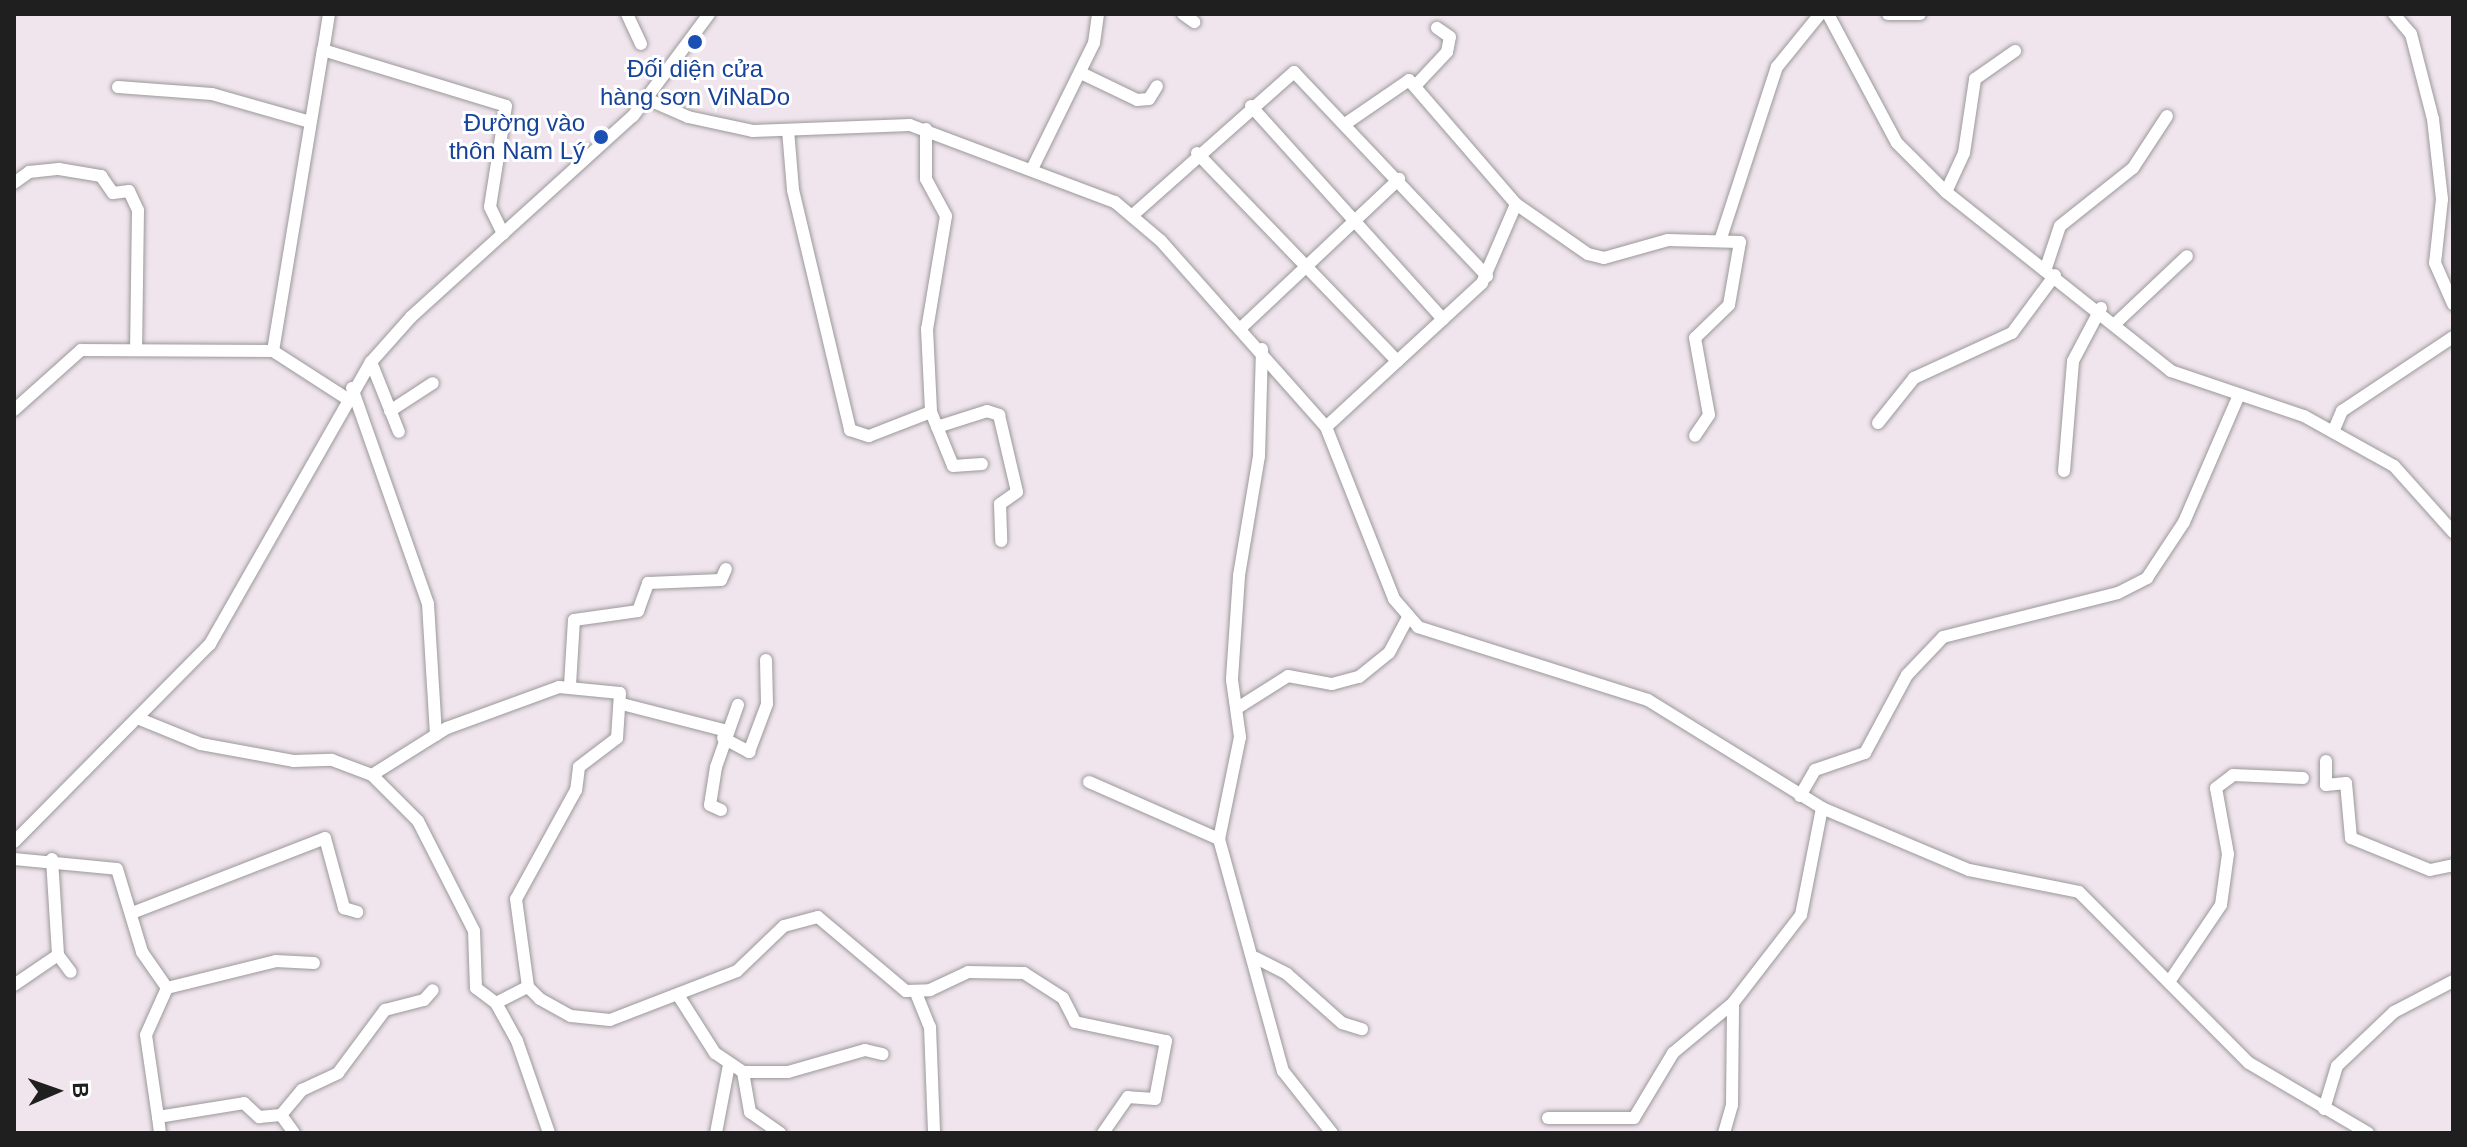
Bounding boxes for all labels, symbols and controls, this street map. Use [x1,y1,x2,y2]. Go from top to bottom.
marker: Đối diện cửa hàng sơn ViNaDo [686,33,704,51]
place label: Đối diện cửa hàng sơn ViNaDo [600,55,790,111]
place label: Đường vào thôn Nam Lý [449,109,585,165]
marker: Đường vào thôn Nam Lý [592,128,610,146]
north arrow [16,1051,96,1131]
text: B [68,1082,93,1099]

